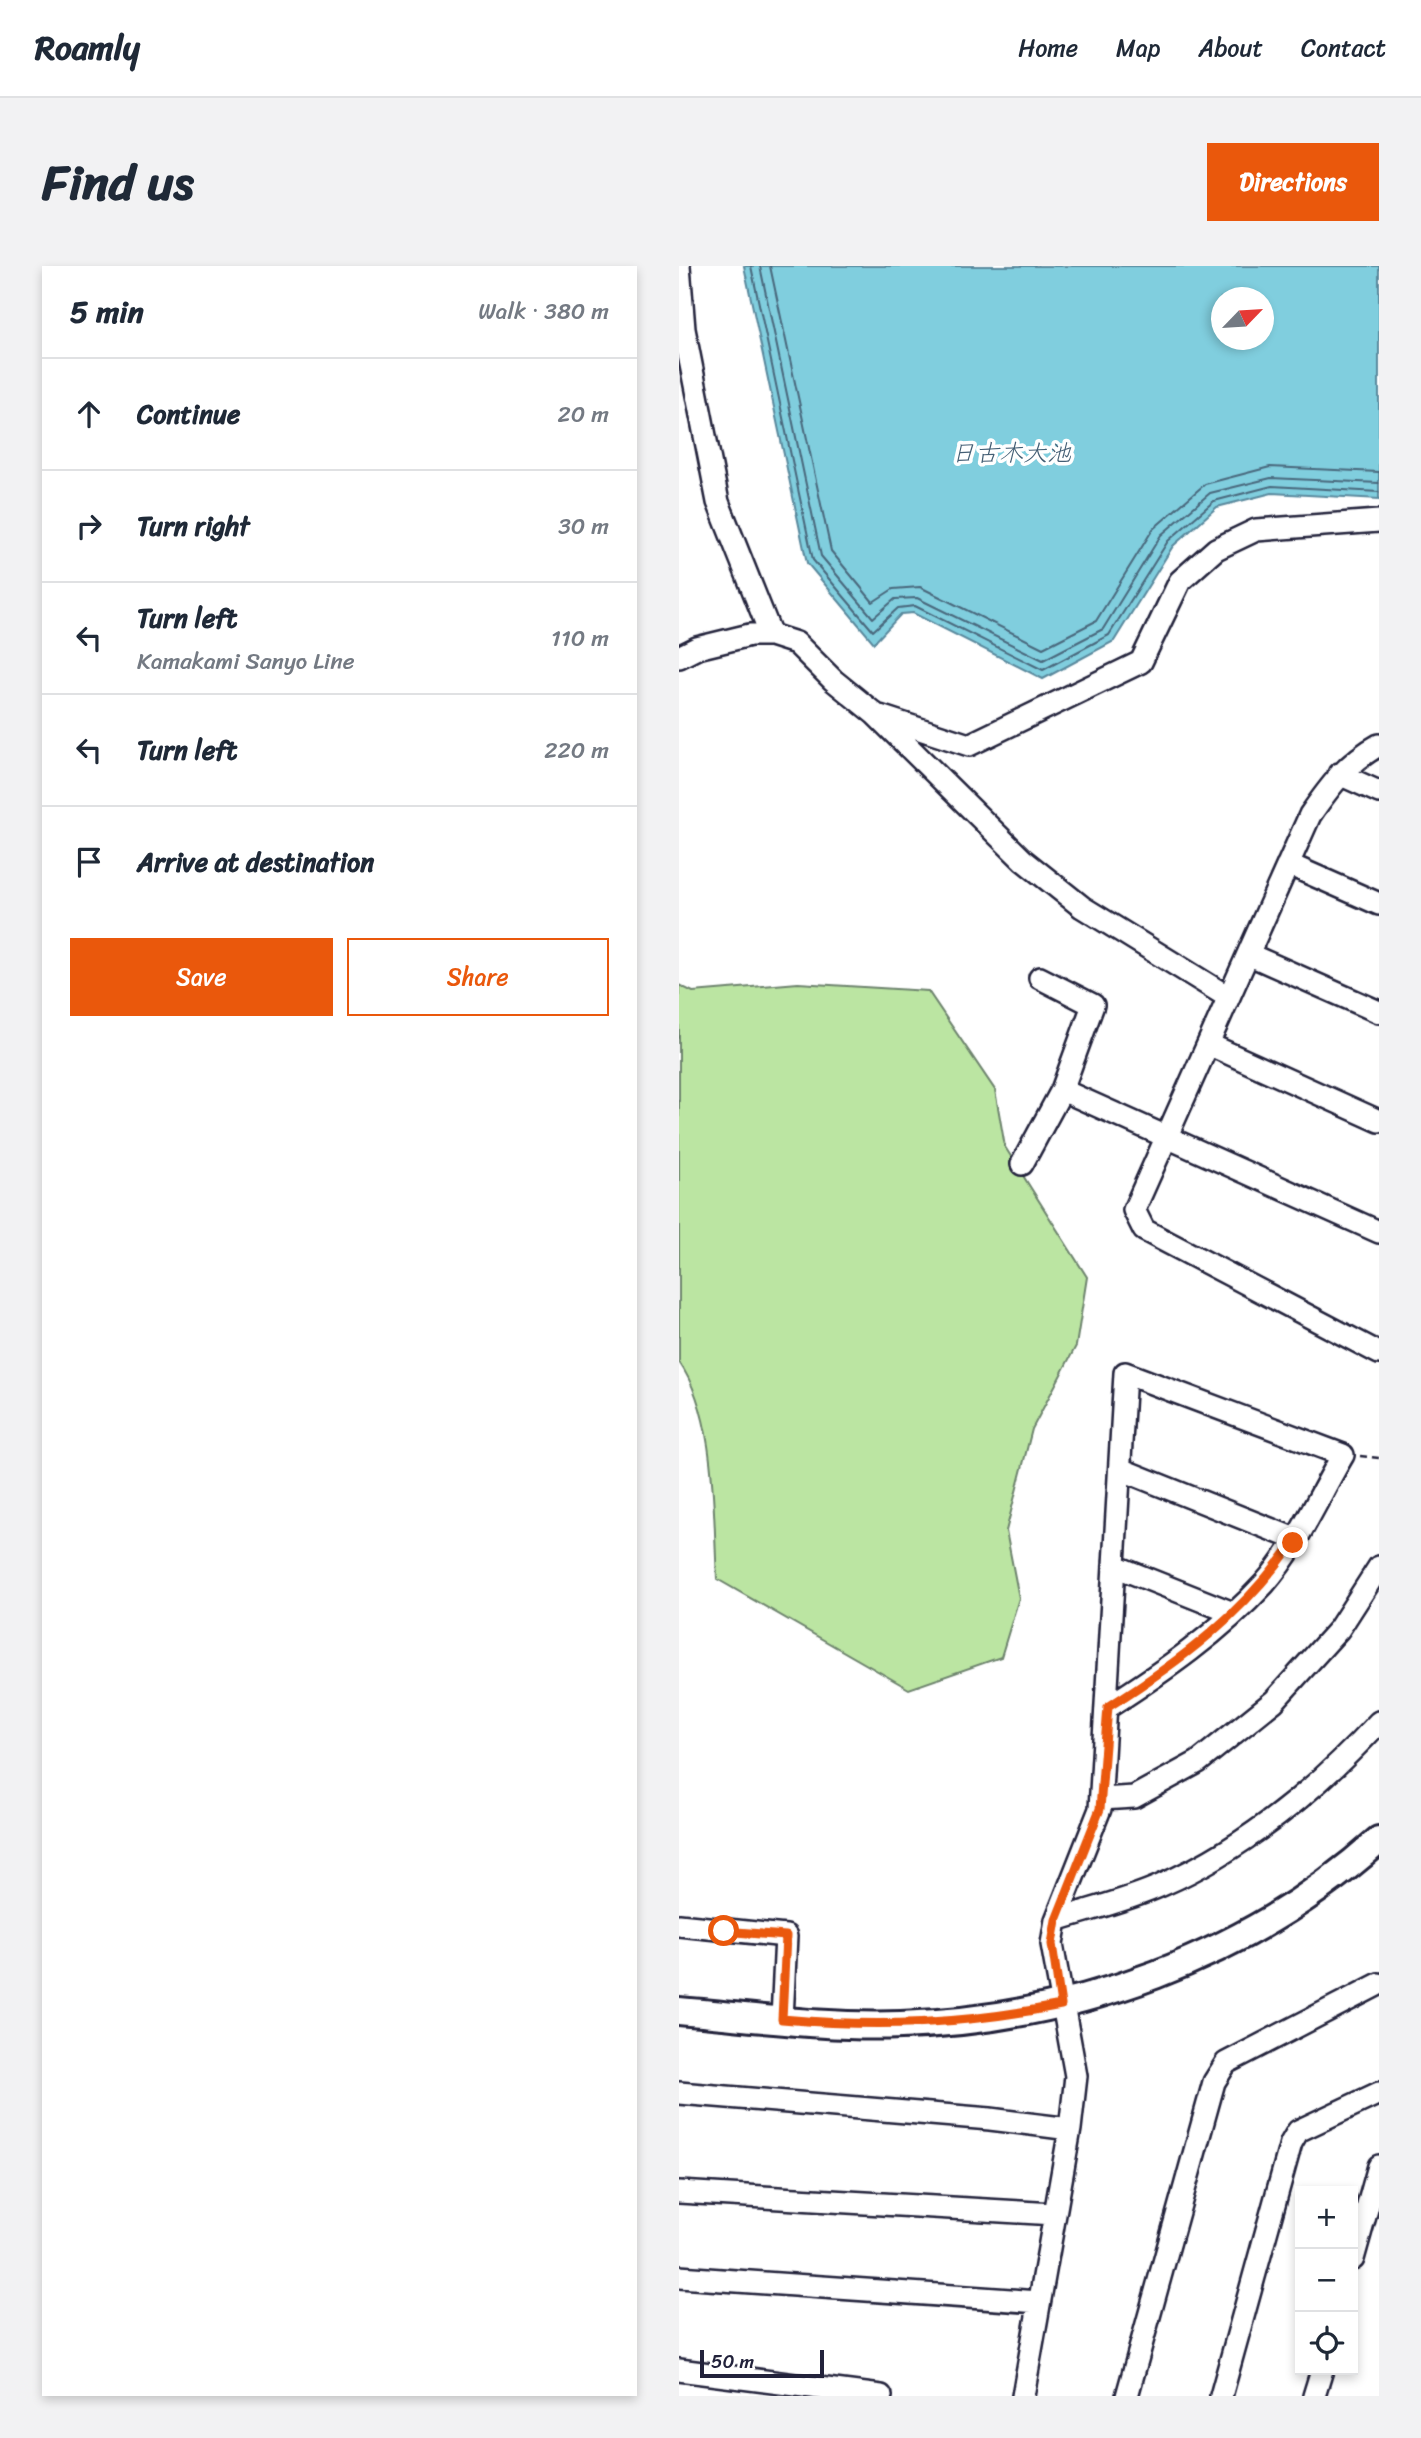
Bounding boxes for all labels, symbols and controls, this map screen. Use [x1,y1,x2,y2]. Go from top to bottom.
text: Roamly [35,19,140,77]
text: Home [1018,27,1078,69]
text: Map [1116,27,1160,69]
text: About [1198,27,1263,69]
text: Contact [1301,27,1386,69]
text: Find us [42,139,194,226]
button: Directions [1207,143,1379,221]
text: 5 min [70,285,144,339]
north arrow [1211,287,1274,350]
text: Walk · 380 m [478,291,609,332]
text: Continue [137,391,240,437]
text: 20 m [558,394,609,435]
icon: ahead [70,395,108,433]
water label: 日古木大池 [951,432,1072,474]
text: Turn right [137,503,250,549]
text: 30 m [558,506,609,547]
icon: right [70,507,108,545]
text: Turn left [137,595,237,641]
text: 110 m [551,618,609,659]
icon: left [70,619,108,657]
text: Kamakami Sanyo Line [137,641,354,682]
text: Turn left [137,727,237,773]
text: 220 m [544,730,609,771]
icon: left [70,731,108,769]
text: Arrive at destination [137,839,374,885]
icon: arrive [70,843,108,881]
button: Save [70,938,333,1016]
button: Share [347,938,609,1016]
route end [1277,1527,1308,1558]
route start [708,1915,739,1946]
map controls [1295,2186,1358,2375]
button: + [1295,2186,1358,2249]
button: − [1295,2249,1358,2312]
button: locate [1295,2312,1358,2375]
text: 50 m [711,2345,754,2378]
scale bar [700,2347,824,2379]

